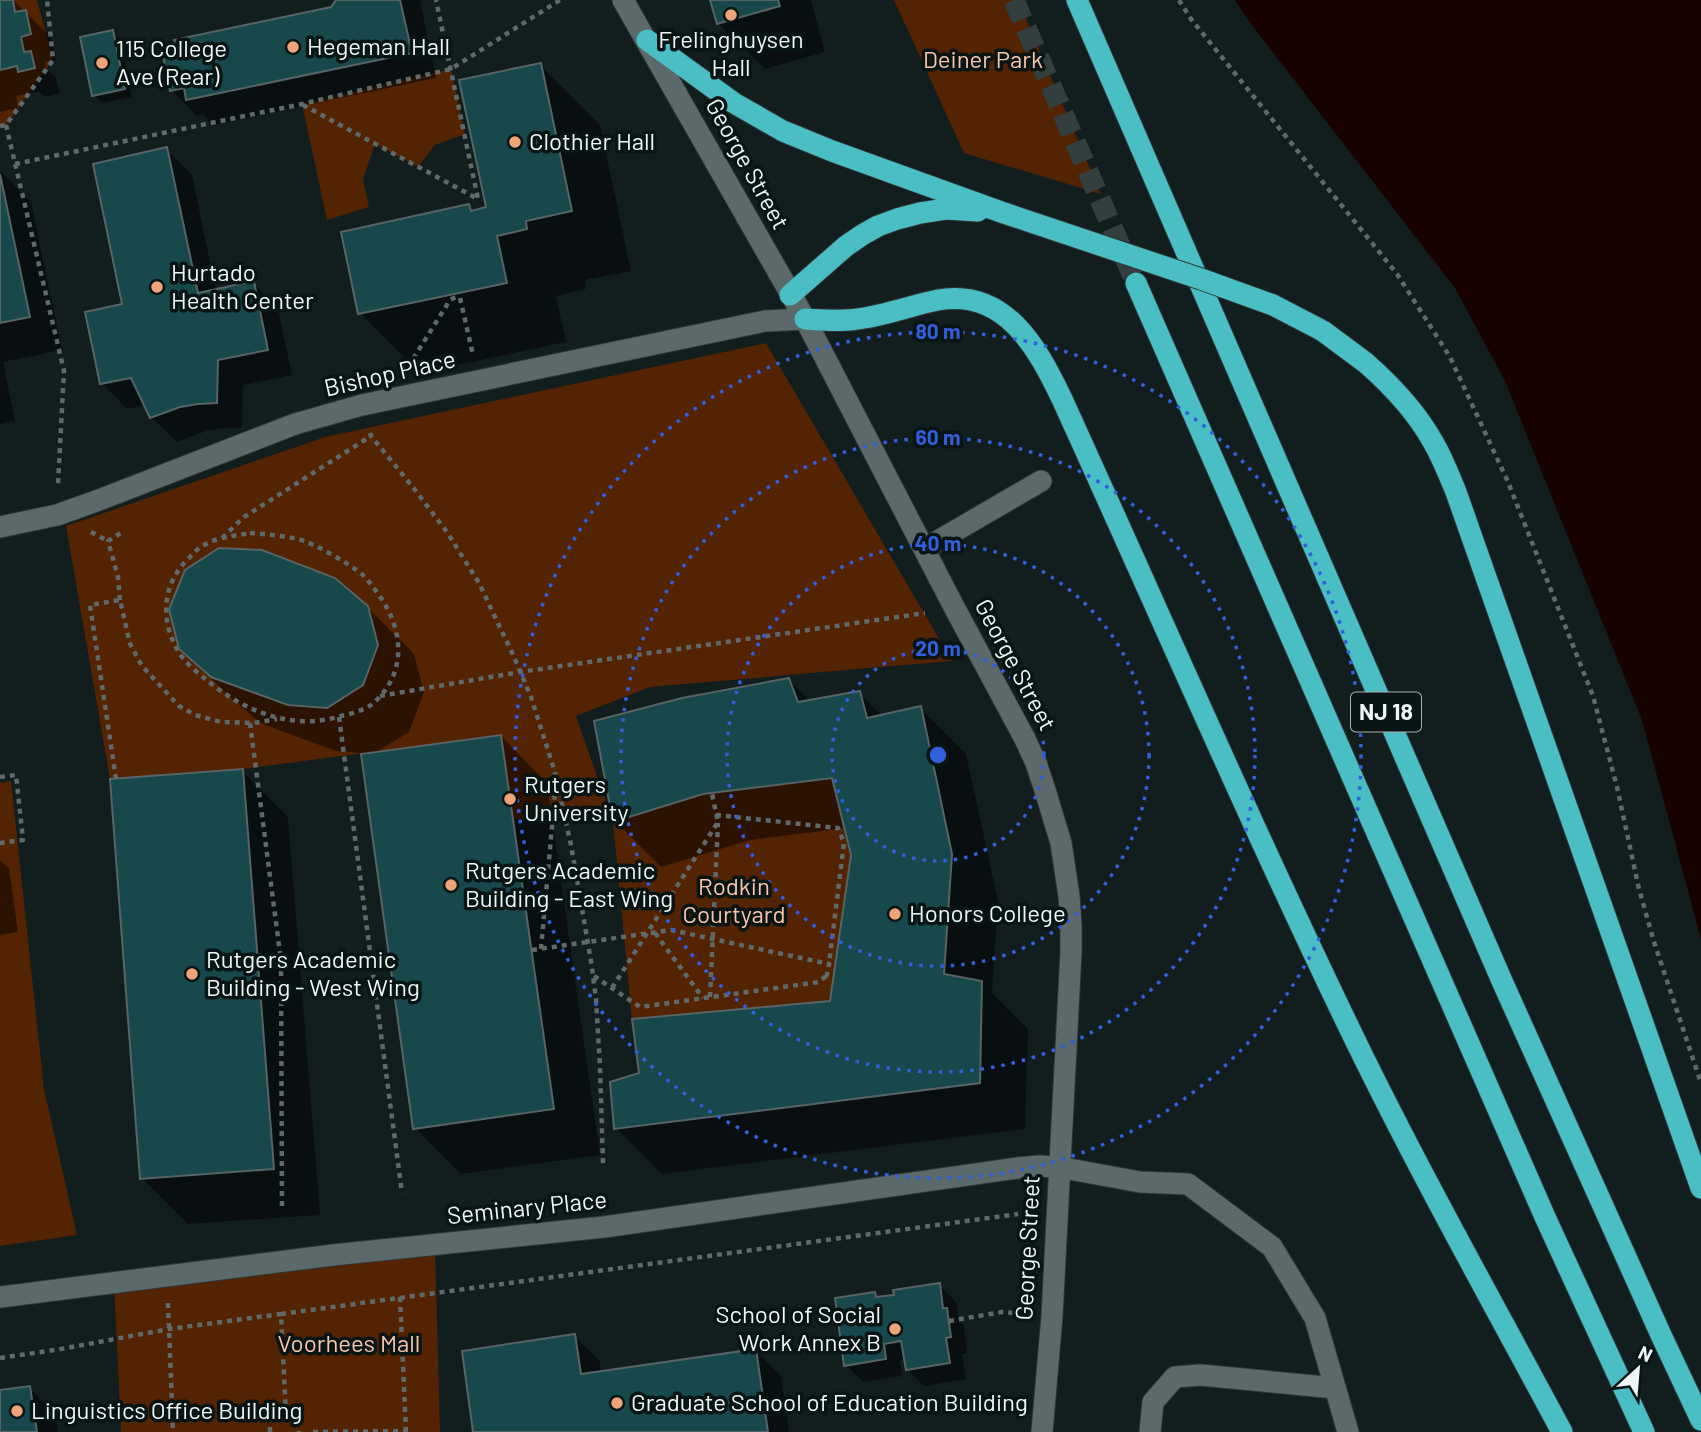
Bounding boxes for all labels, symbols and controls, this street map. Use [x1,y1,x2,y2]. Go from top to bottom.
marker: Frelinghuysen Hall [723,7,739,23]
place label: Frelinghuysen Hall [658,24,804,81]
place label: Hegeman Hall [307,31,450,60]
place label: 115 College Ave (Rear) [116,33,227,90]
marker: Hegeman Hall [285,39,301,55]
park label: Deiner Park [923,44,1043,73]
marker: 115 College Ave (Rear) [94,55,110,71]
street label: George Street [700,93,796,234]
place label: Clothier Hall [529,126,655,155]
marker: Clothier Hall [507,134,523,150]
place label: Hurtado Health Center [171,257,314,314]
marker: Hurtado Health Center [149,279,165,295]
text: 80 m [915,318,961,343]
street label: Bishop Place [321,343,458,402]
text: 60 m [916,424,960,449]
text: 40 m [915,530,961,555]
street label: George Street [969,593,1063,735]
text: 20 m [915,635,961,660]
road number: NJ 18 [1351,692,1421,732]
centre of rings [926,743,950,767]
place label: Rutgers University [524,769,629,826]
marker: Rutgers University [502,791,518,807]
place label: Rutgers Academic Building - East Wing [465,855,673,912]
park label: Rodkin Courtyard [682,871,786,928]
marker: Rutgers Academic Building - East Wing [443,877,459,893]
place label: Honors College [909,898,1066,927]
marker: Honors College [887,906,903,922]
place label: Rutgers Academic Building - West Wing [206,944,420,1001]
marker: Rutgers Academic Building - West Wing [184,966,200,982]
street label: George Street [1008,1175,1045,1321]
street label: Seminary Place [446,1184,608,1229]
place label: School of Social Work Annex B [715,1299,881,1356]
marker: School of Social Work Annex B [887,1321,903,1337]
park label: Voorhees Mall [278,1328,420,1357]
north arrow [1603,1334,1673,1404]
text: N [1635,1340,1656,1366]
place label: Graduate School of Education Building [631,1387,1028,1416]
place label: Linguistics Office Building [31,1395,302,1424]
marker: Graduate School of Education Building [609,1395,625,1411]
marker: Linguistics Office Building [9,1403,25,1419]

